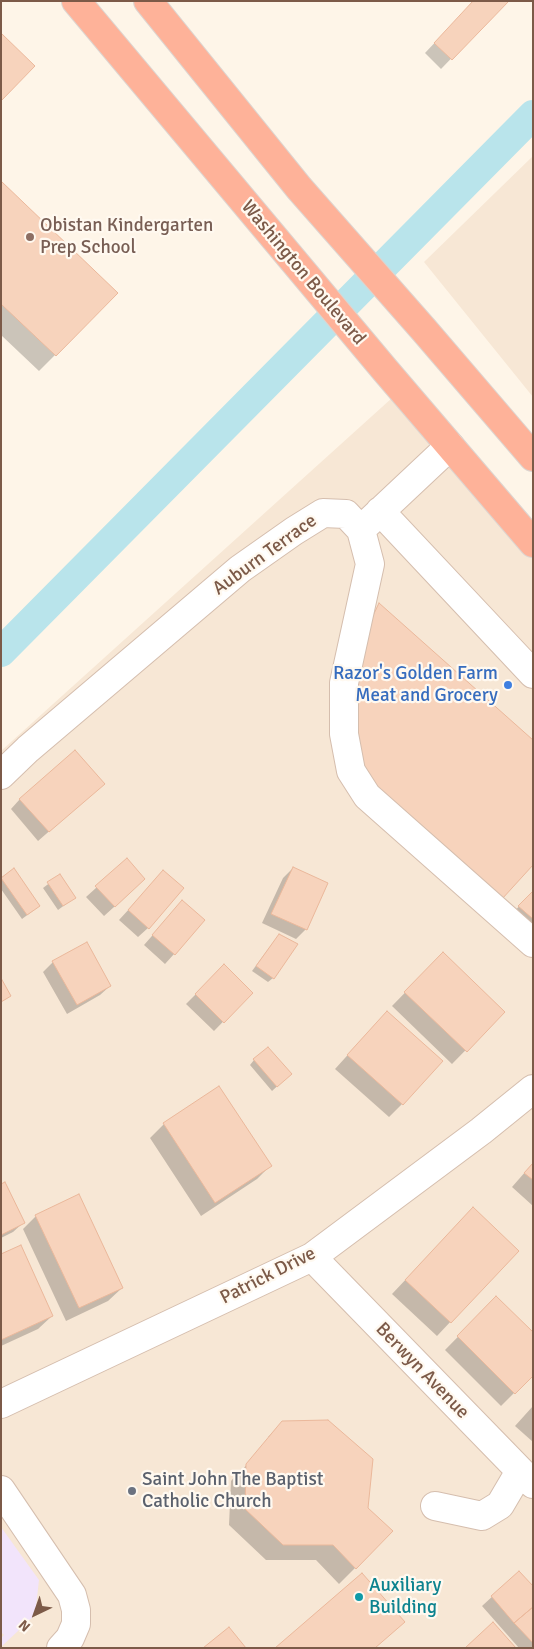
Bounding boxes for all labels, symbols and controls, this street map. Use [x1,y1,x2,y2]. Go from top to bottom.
street label: Washington Boulevard [236,196,370,350]
place label: Obistan Kindergarten Prep School [40,215,213,259]
marker: Obistan Kindergarten Prep School [24,231,36,243]
street label: Auburn Terrace [209,510,321,600]
place label: Razor's Golden Farm Meat and Grocery [333,663,498,707]
marker: Razor's Golden Farm Meat and Grocery [502,679,514,691]
street label: Patrick Drive [216,1242,320,1310]
street label: Berwyn Avenue [370,1318,474,1424]
place label: Saint John The Baptist Catholic Church [142,1469,323,1513]
marker: Saint John The Baptist Catholic Church [126,1485,138,1497]
place label: Auxiliary Building [369,1575,441,1619]
north arrow [10,1589,60,1639]
marker: Auxiliary Building [353,1591,365,1603]
text: N [15,1616,34,1635]

